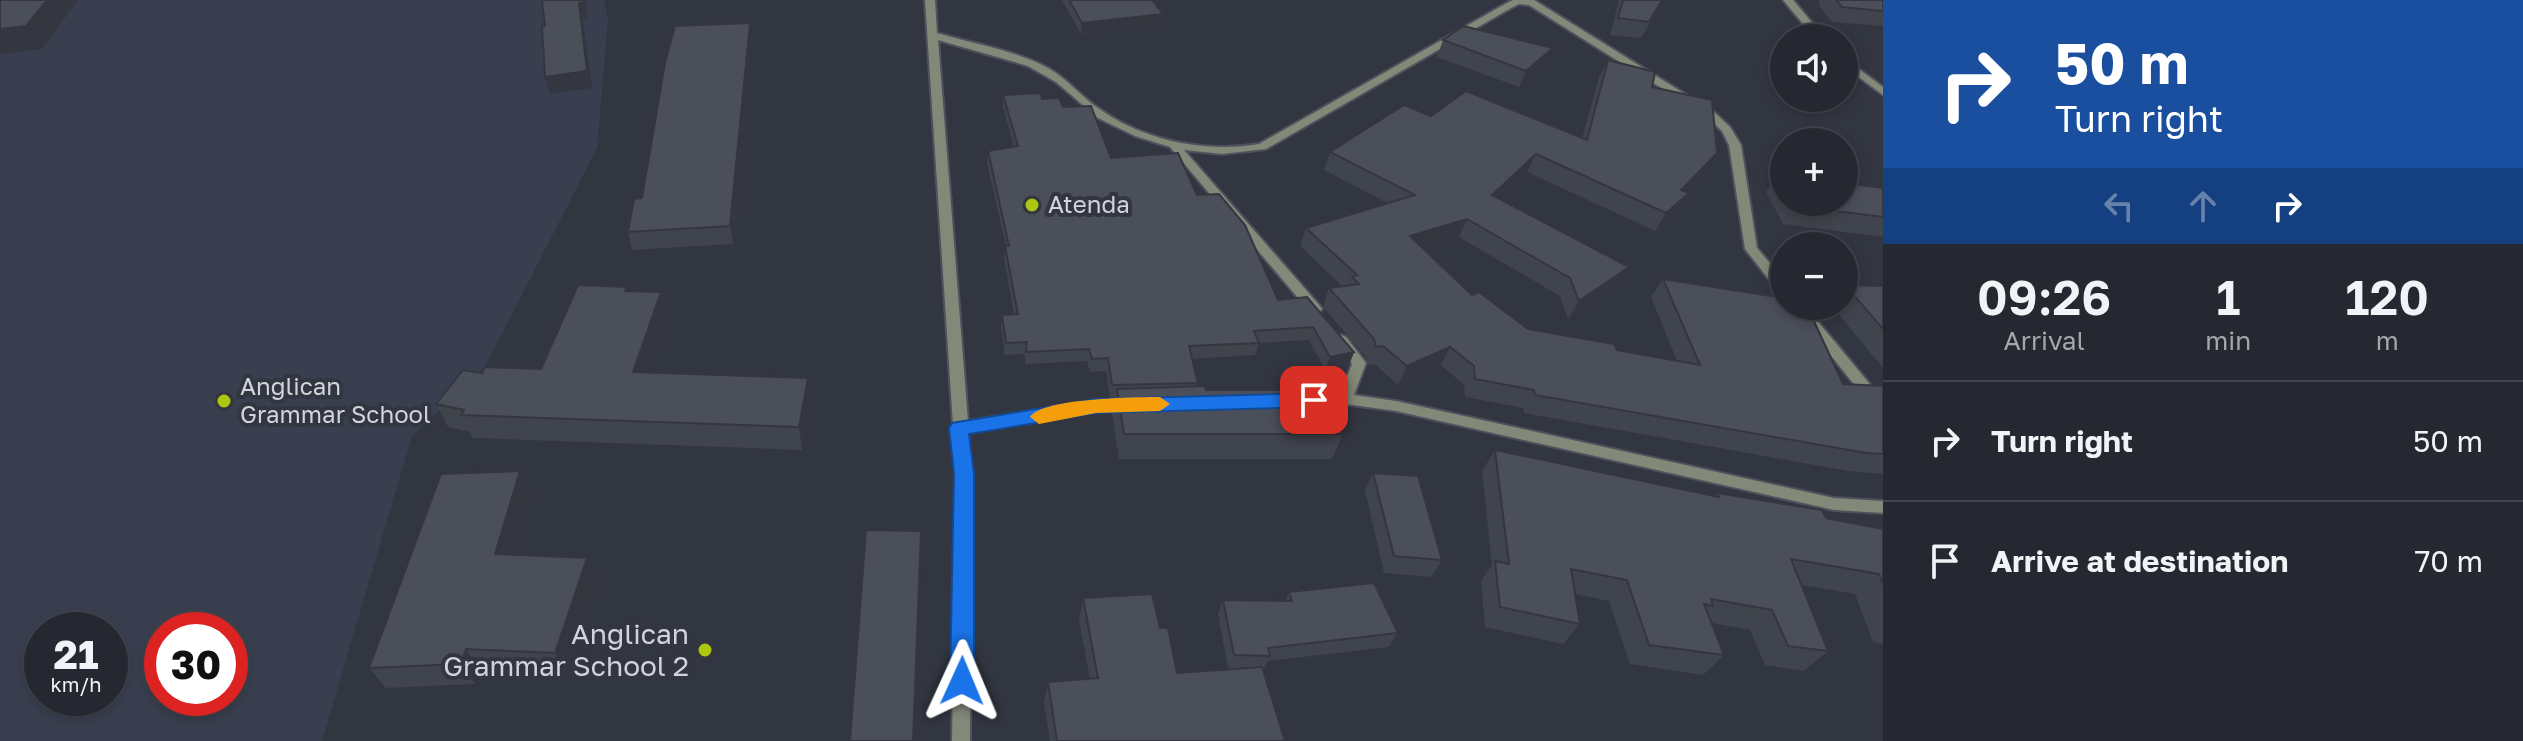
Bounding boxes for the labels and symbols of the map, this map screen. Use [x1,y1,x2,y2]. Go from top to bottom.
place label: Atenda [1048,189,1130,218]
marker: Atenda [1023,196,1041,214]
pin [1280,366,1348,434]
place label: Anglican Grammar School [240,371,431,428]
marker: Anglican Grammar School [215,392,233,410]
speed limit sign: 30 [144,612,248,716]
place label: Anglican Grammar School 2 [443,617,689,682]
position arrow [920,639,1004,723]
marker: Anglican Grammar School 2 [696,641,714,659]

